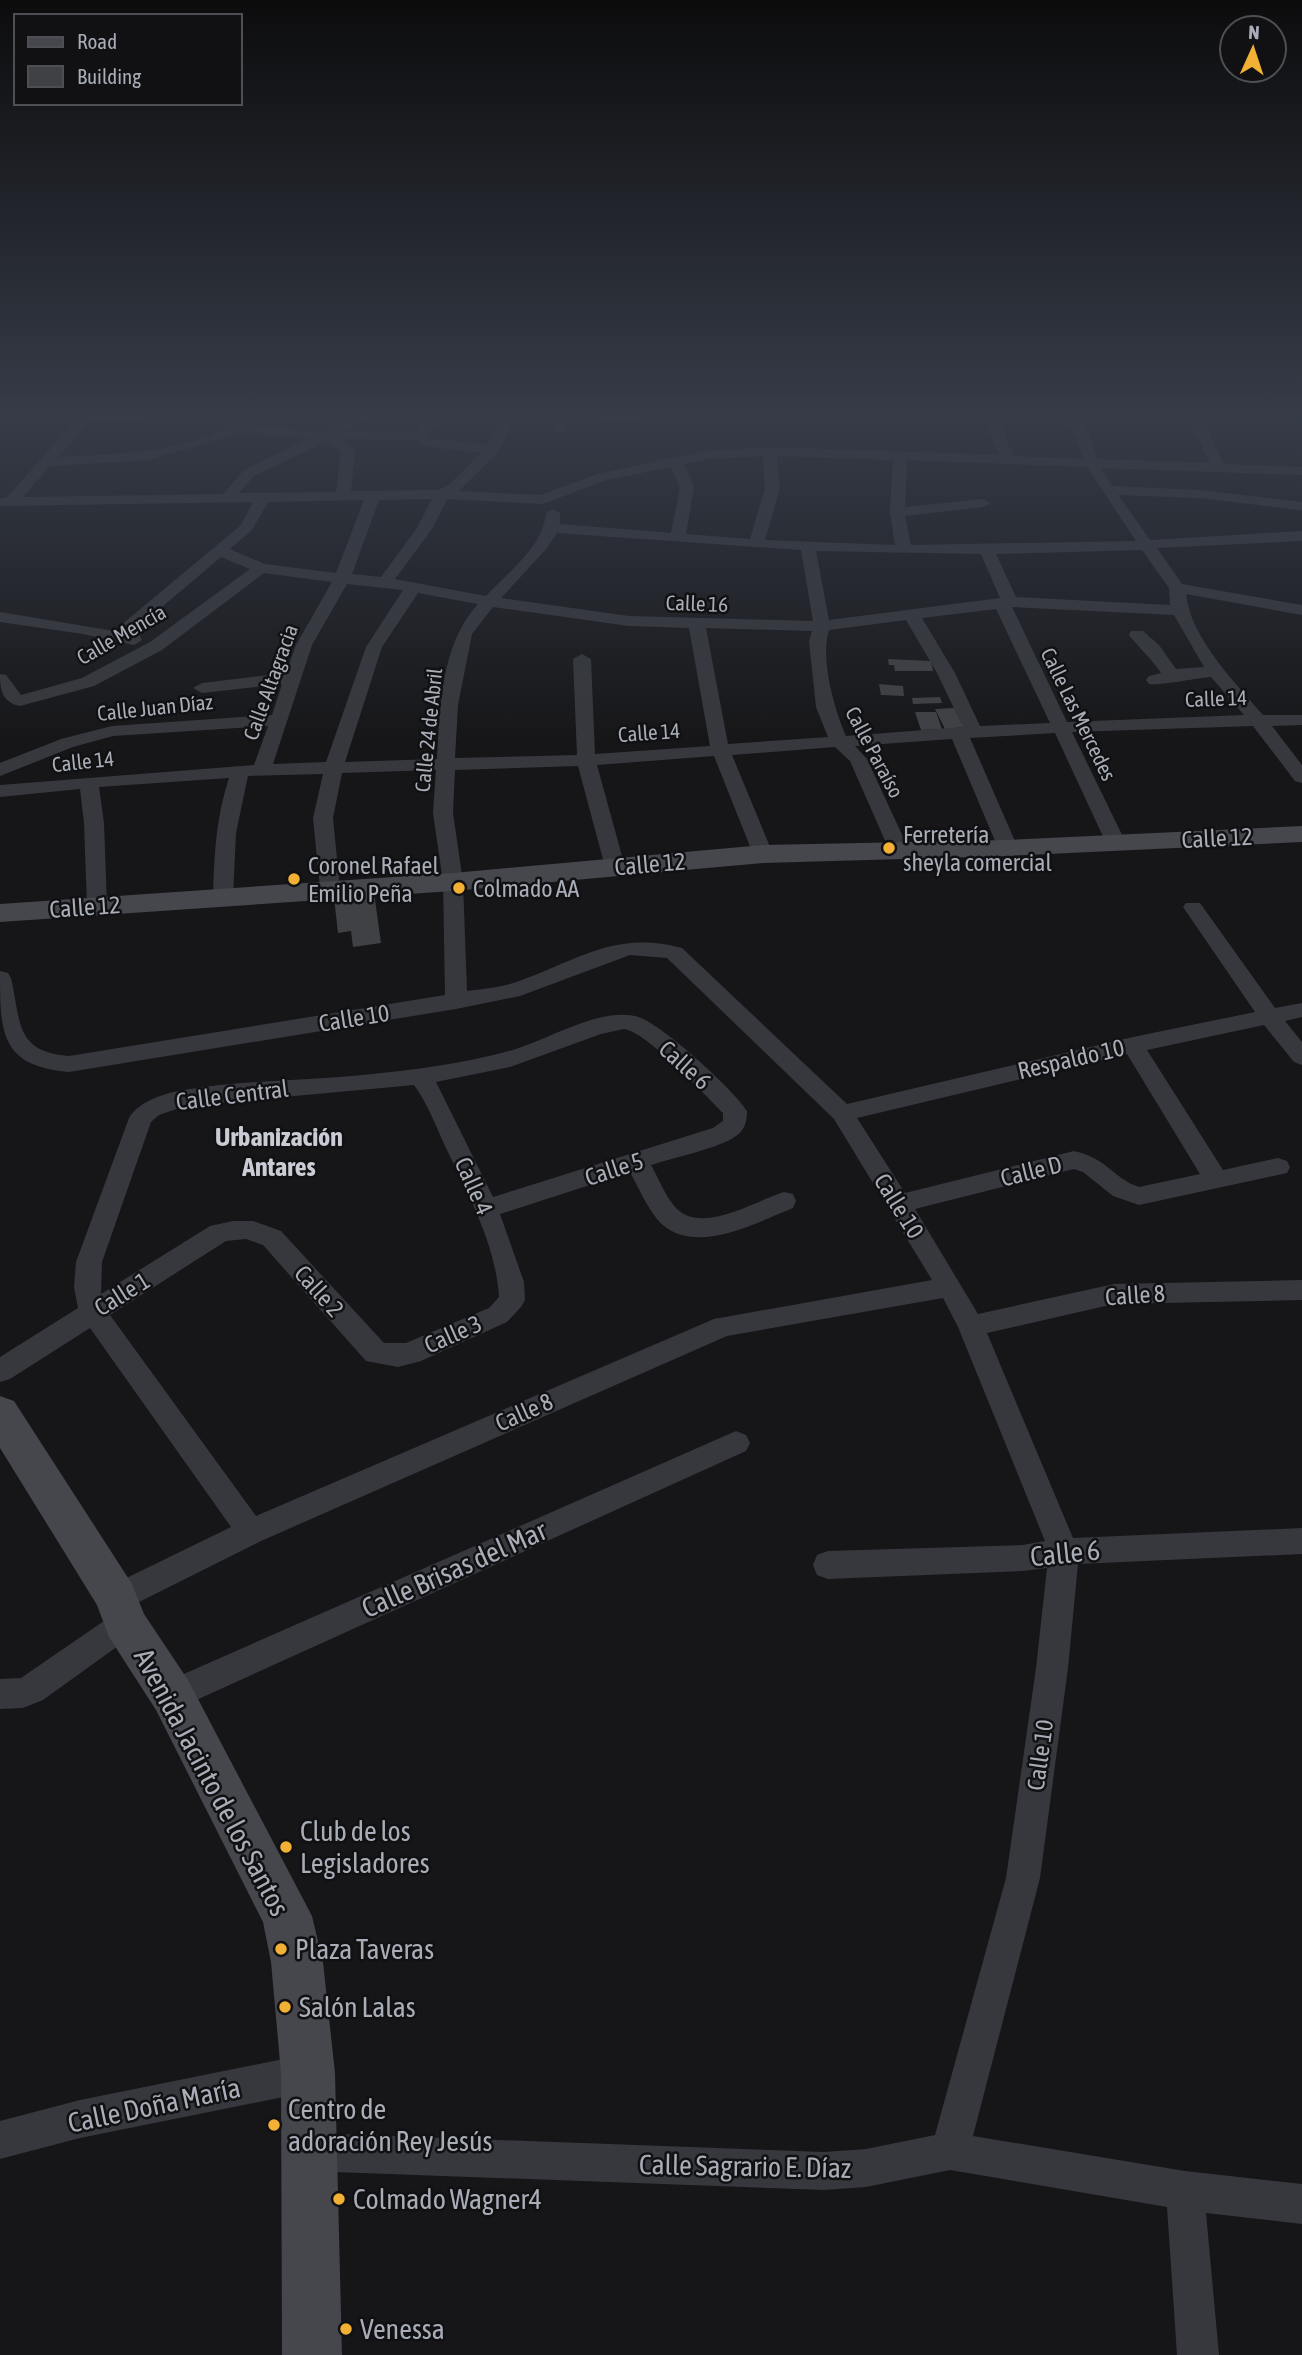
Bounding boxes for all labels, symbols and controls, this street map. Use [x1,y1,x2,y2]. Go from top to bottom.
legend [14,14,242,105]
north arrow [1218,14,1288,84]
text: N [1248,21,1260,43]
text: Road [77,29,117,53]
text: Building [77,64,141,88]
street label: Calle 16 [665,590,729,616]
street label: Calle Mencía [72,599,170,669]
street label: Calle Altagracia [238,621,302,743]
street label: Calle Las Mercedes [1037,644,1121,784]
street label: Calle 24 de Abril [410,666,446,793]
street label: Calle 14 [1184,685,1248,711]
street label: Calle Juan Díaz [96,689,214,725]
street label: Calle Paraíso [841,702,909,802]
street label: Calle 14 [617,718,681,746]
street label: Calle 14 [51,746,115,776]
place label: Ferretería sheyla comercial [903,821,1052,876]
street label: Calle 12 [1181,823,1253,853]
marker: Ferretería sheyla comercial [881,840,897,856]
street label: Calle 12 [613,847,687,881]
place label: Coronel Rafael Emilio Peña [308,852,439,907]
marker: Coronel Rafael Emilio Peña [286,871,302,887]
place label: Colmado AA [473,875,580,902]
marker: Colmado AA [451,880,467,896]
street label: Calle 12 [49,891,121,923]
street label: Calle 10 [317,999,391,1037]
street label: Respaldo 10 [1015,1034,1127,1084]
street label: Calle 6 [654,1035,716,1095]
street label: Calle Central [174,1075,290,1115]
district label: Urbanización Antares [215,1122,343,1182]
street label: Calle 5 [581,1147,647,1191]
street label: Calle D [998,1150,1064,1192]
street label: Calle 4 [449,1153,499,1219]
street label: Calle 10 [869,1169,929,1243]
street label: Calle 2 [289,1260,349,1322]
street label: Calle 1 [89,1267,155,1321]
street label: Calle 8 [1104,1279,1166,1311]
street label: Calle 3 [420,1309,486,1359]
street label: Calle 8 [491,1387,557,1437]
street label: Calle Brisas del Mar [357,1514,552,1624]
street label: Calle 6 [1029,1533,1101,1573]
street label: Avenida Jacinto de los Santos [128,1643,296,1921]
street label: Calle 10 [1022,1718,1058,1792]
place label: Club de los Legisladores [300,1815,430,1879]
marker: Club de los Legisladores [278,1839,294,1855]
place label: Plaza Taveras [295,1933,434,1965]
marker: Plaza Taveras [273,1941,289,1957]
place label: Salón Lalas [299,1991,416,2023]
marker: Salón Lalas [277,1999,293,2015]
street label: Calle Doña María [65,2071,243,2139]
place label: Centro de adoración Rey Jesús [288,2093,492,2157]
marker: Centro de adoración Rey Jesús [266,2117,282,2133]
street label: Calle Sagrario E. Díaz [639,2148,851,2184]
place label: Colmado Wagner4 [353,2183,542,2215]
marker: Colmado Wagner4 [331,2191,347,2207]
place label: Venessa [360,2313,445,2345]
marker: Venessa [338,2321,354,2337]

